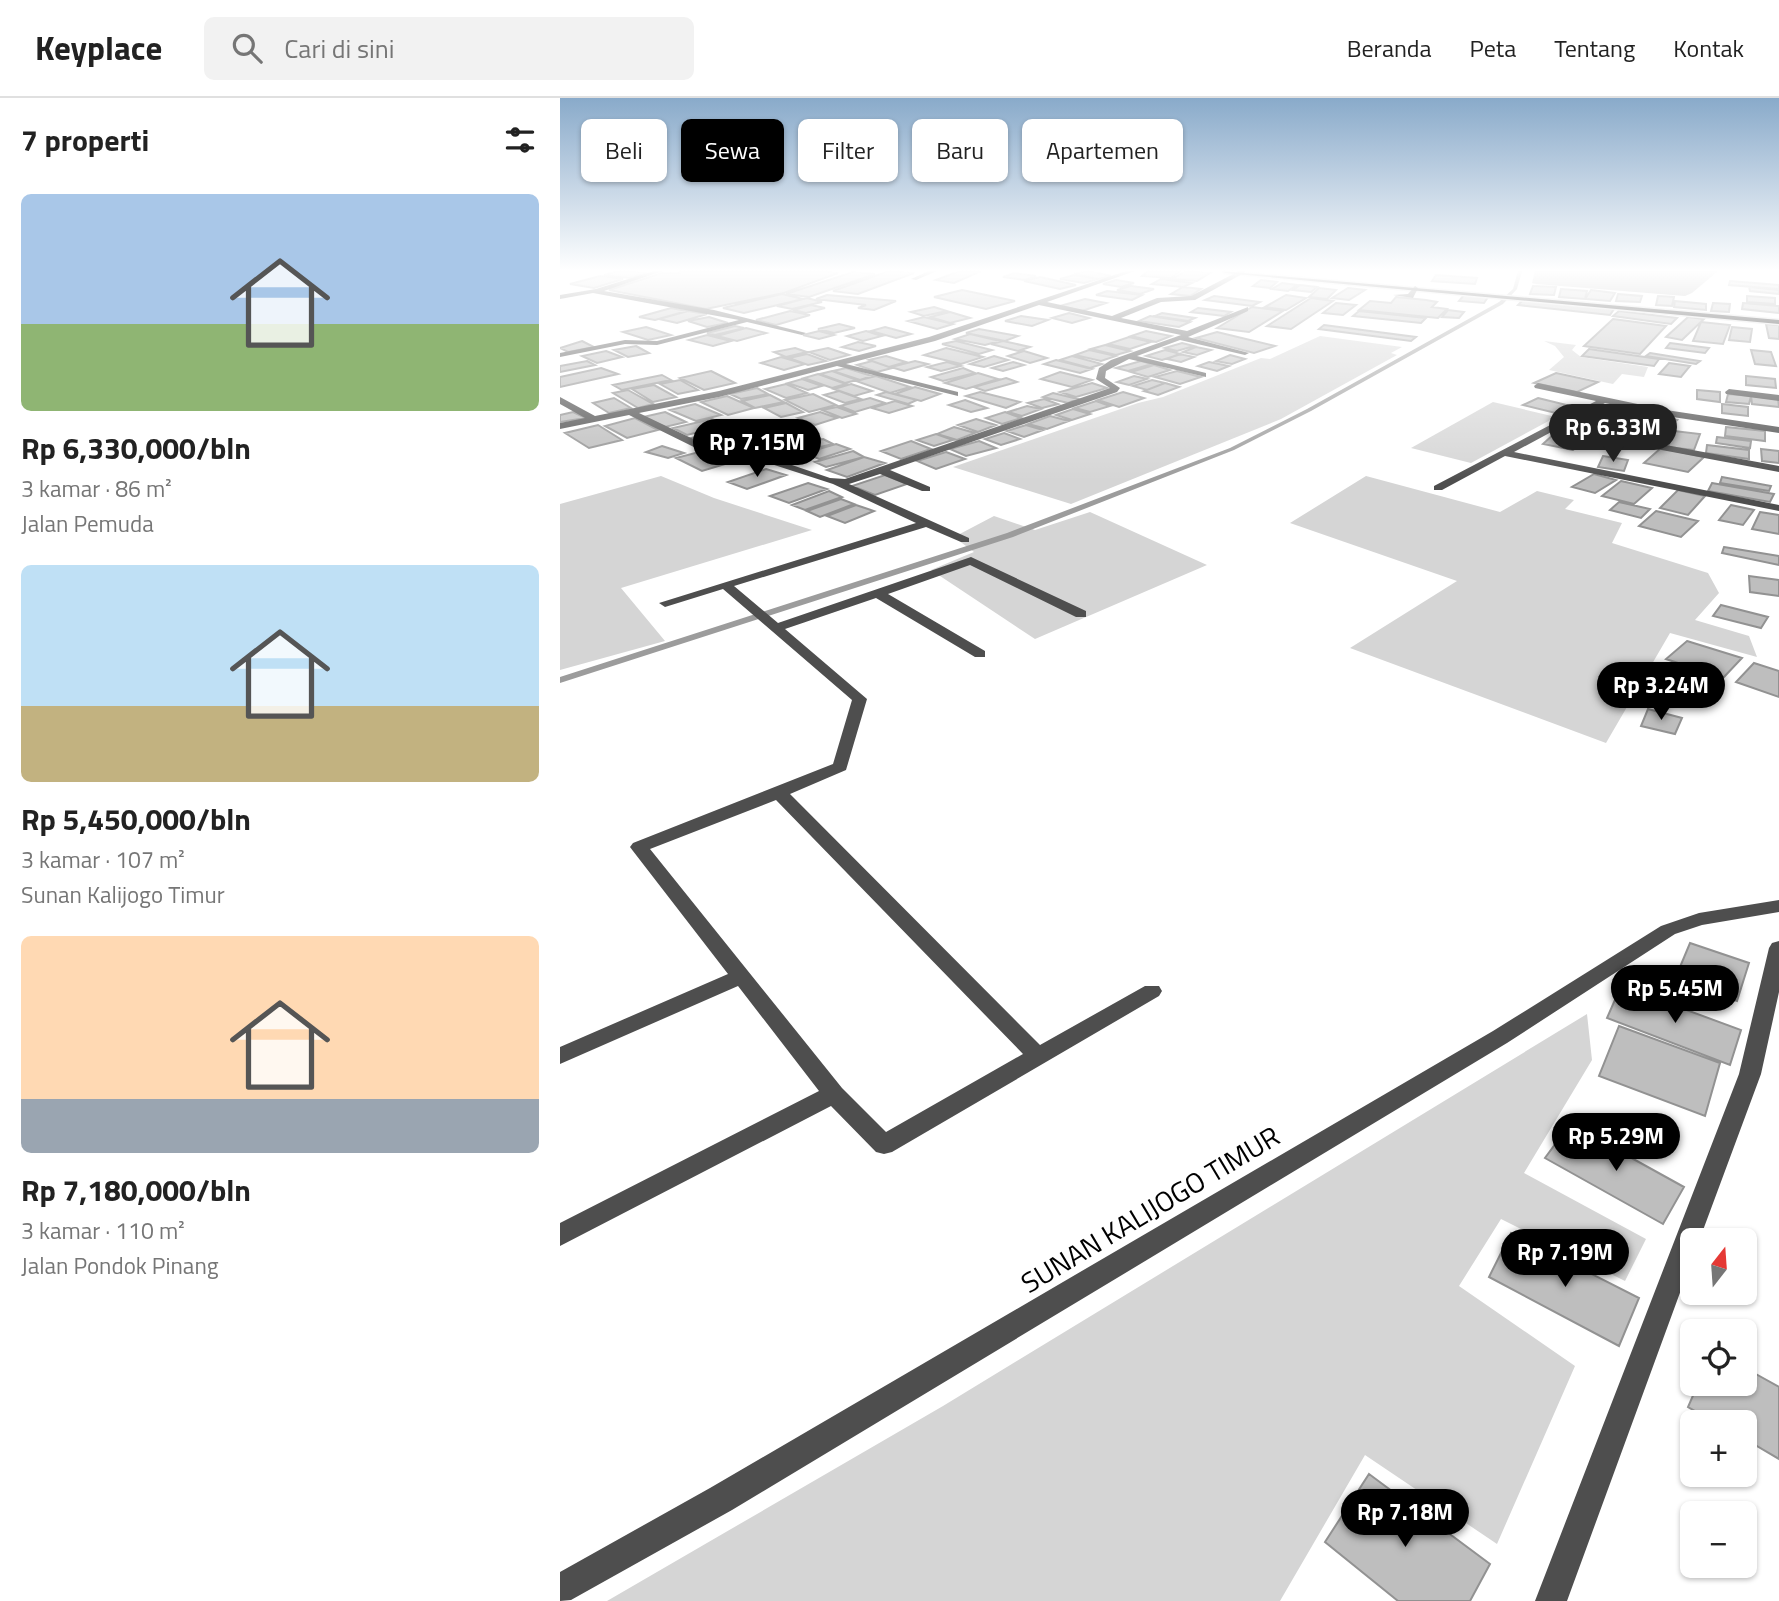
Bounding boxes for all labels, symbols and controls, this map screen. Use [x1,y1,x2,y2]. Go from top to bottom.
search box [204,17,694,80]
text: Keyplace [35,23,162,73]
icon: search [228,29,266,67]
text: Cari di sini [284,29,394,68]
text: Beranda [1347,30,1432,66]
text: Peta [1470,30,1516,66]
text: Tentang [1554,30,1635,66]
text: Kontak [1673,30,1744,66]
text: 7 properti [21,117,149,163]
chip: Beli [581,119,667,182]
chip: Sewa [681,119,784,182]
chip: Filter [798,119,898,182]
chip: Baru [912,119,1008,182]
chip: Apartemen [1022,119,1183,182]
icon: filters [501,121,539,159]
icon: home [217,240,343,366]
pin: Rp 6.33M [1541,404,1685,464]
text: Rp 6.33M [1565,409,1661,444]
pin: Rp 7.15M [685,420,829,479]
text: Rp 7.15M [709,424,805,459]
text: Rp 6,330,000/bln [21,425,251,471]
text: 3 kamar · 86 m² [21,471,172,506]
text: Jalan Pemuda [21,506,154,541]
icon: home [217,611,343,737]
pin: Rp 3.24M [1589,662,1733,722]
text: Rp 3.24M [1613,667,1709,702]
text: Rp 5,450,000/bln [21,796,251,842]
text: 3 kamar · 107 m² [21,842,185,877]
text: Sunan Kalijogo Timur [21,877,225,912]
pin: Rp 5.45M [1603,965,1747,1025]
text: Rp 5.45M [1627,970,1723,1005]
icon: home [217,982,343,1108]
street label: SUNAN KALIJOGO TIMUR [1012,1114,1288,1304]
pin: Rp 5.29M [1544,1114,1688,1173]
text: Rp 5.29M [1568,1118,1664,1153]
text: Rp 7,180,000/bln [21,1167,251,1213]
text: 3 kamar · 110 m² [21,1213,185,1248]
north arrow [1680,1228,1757,1306]
map controls [1680,1228,1757,1578]
pin: Rp 7.19M [1493,1230,1637,1289]
text: Rp 7.19M [1517,1234,1613,1269]
text: Jalan Pondok Pinang [21,1248,219,1283]
button: locate [1680,1319,1757,1396]
button: + [1680,1410,1757,1487]
pin: Rp 7.18M [1333,1490,1477,1549]
text: Rp 7.18M [1357,1494,1453,1529]
button: − [1680,1501,1757,1578]

